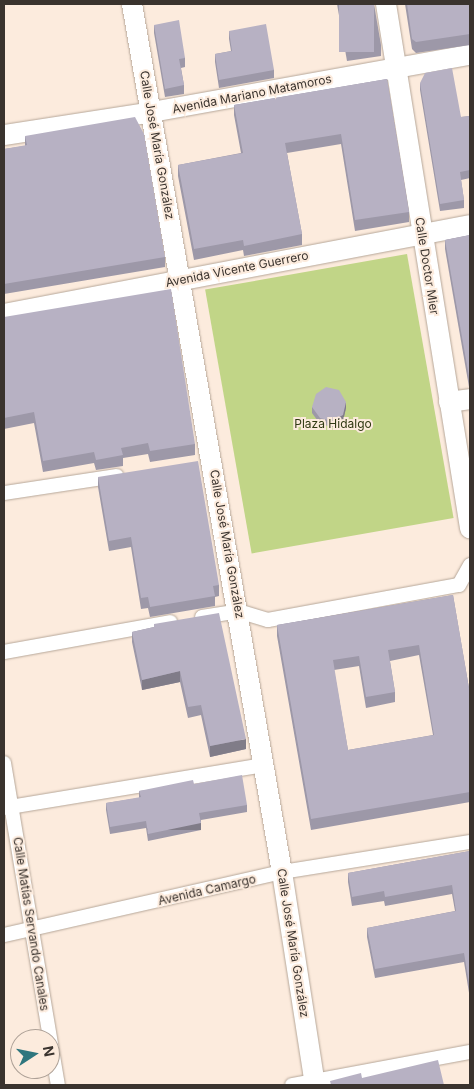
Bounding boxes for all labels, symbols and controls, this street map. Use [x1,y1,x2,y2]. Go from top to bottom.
street label: Calle José María González [137,70,177,220]
street label: Avenida Mariano Matamoros [171,71,333,117]
street label: Calle Doctor Mier [412,216,442,316]
street label: Avenida Vicente Guerrero [164,248,310,290]
park label: Plaza Hidalgo [294,417,372,431]
street label: Calle José María González [207,469,247,619]
street label: Calle Matías Servando Canales [10,836,52,1012]
street label: Calle José María González [274,867,312,1019]
street label: Avenida Camargo [157,872,257,908]
north arrow [10,1029,60,1079]
text: N [40,1044,59,1058]

